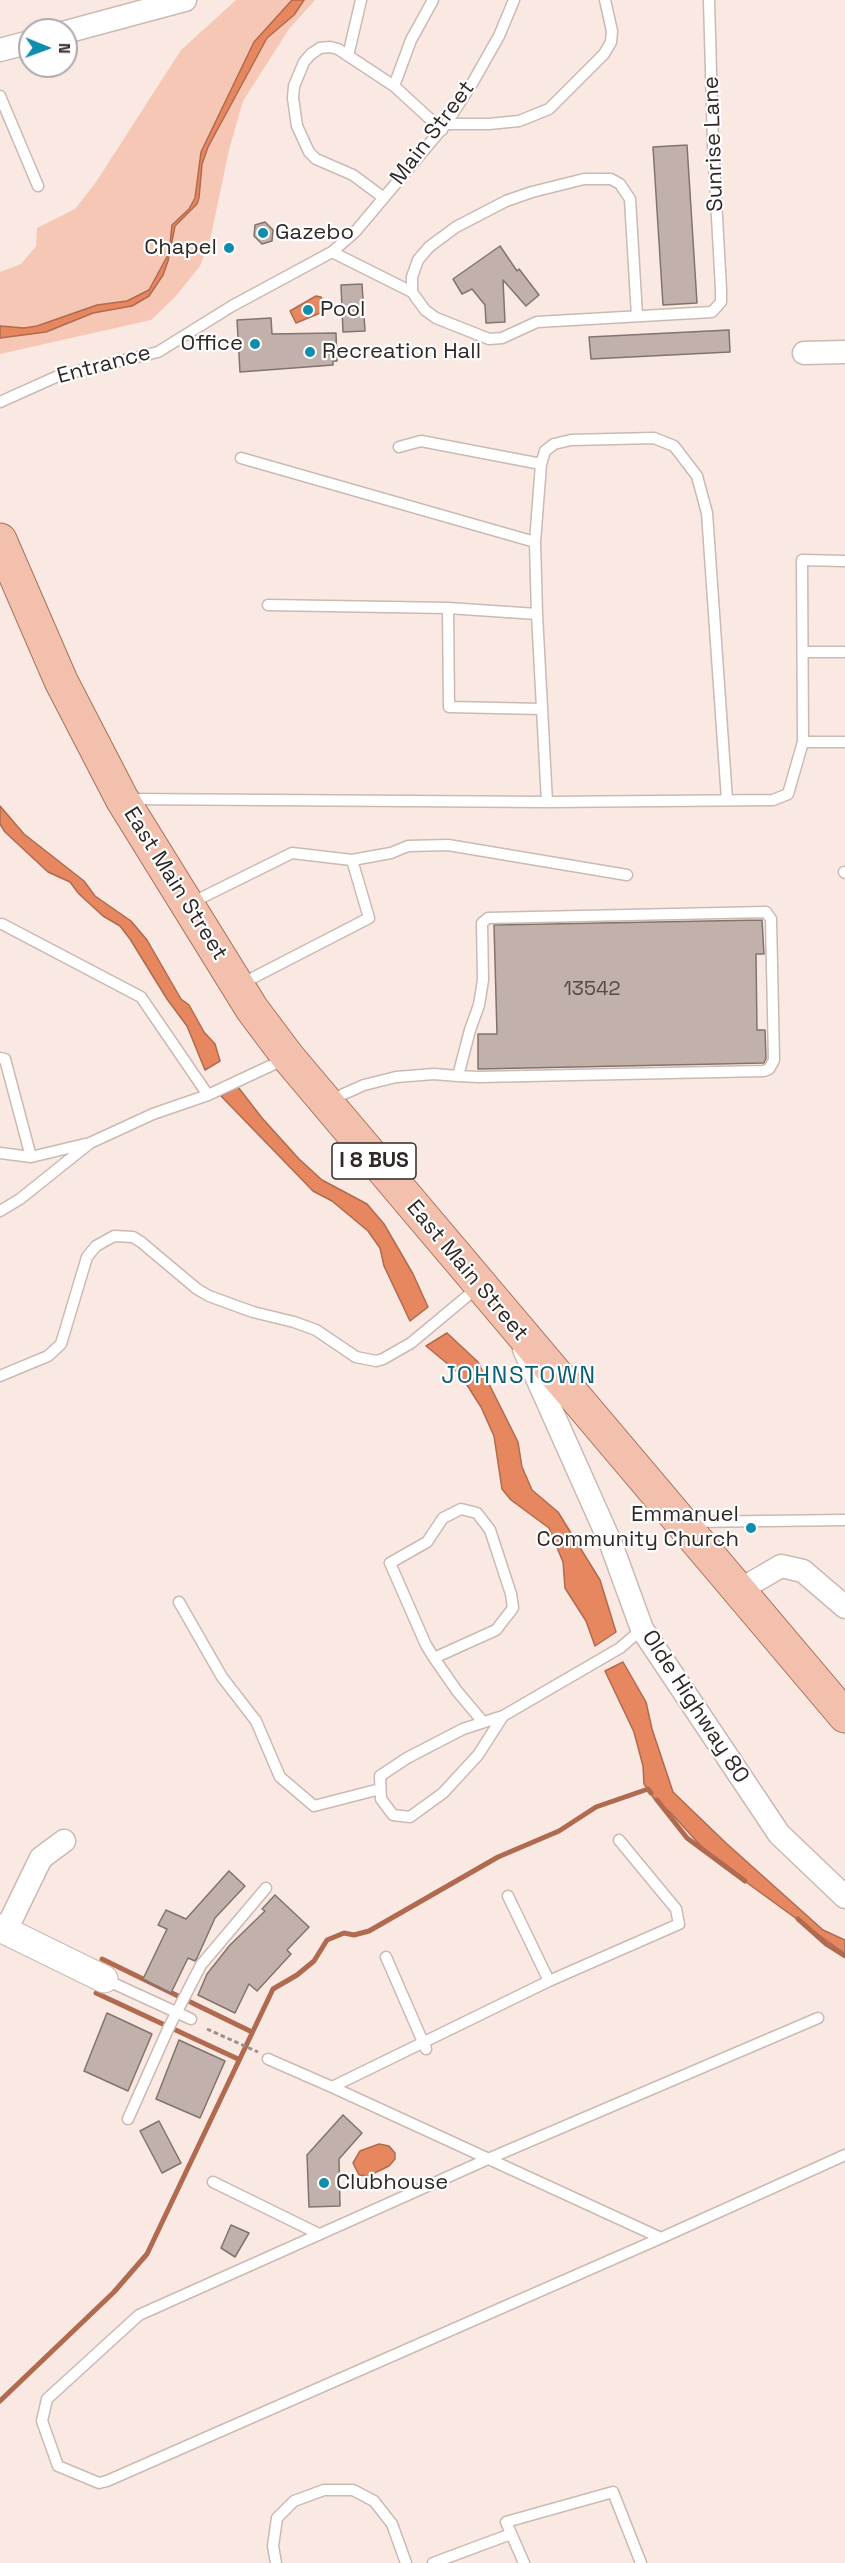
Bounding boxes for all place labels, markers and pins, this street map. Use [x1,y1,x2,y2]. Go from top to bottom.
place label: Gazebo [275,220,354,246]
marker: Gazebo [256,226,270,240]
place label: Chapel [144,235,217,261]
marker: Chapel [222,241,236,255]
place label: Pool [320,297,365,323]
marker: Pool [301,303,315,317]
place label: Office [180,331,243,357]
marker: Office [248,337,262,351]
place label: Recreation Hall [322,339,481,365]
marker: Recreation Hall [303,345,317,359]
place label: Emmanuel Community Church [537,1502,739,1554]
marker: Emmanuel Community Church [744,1521,758,1535]
place label: Clubhouse [336,2170,448,2196]
marker: Clubhouse [317,2176,331,2190]

